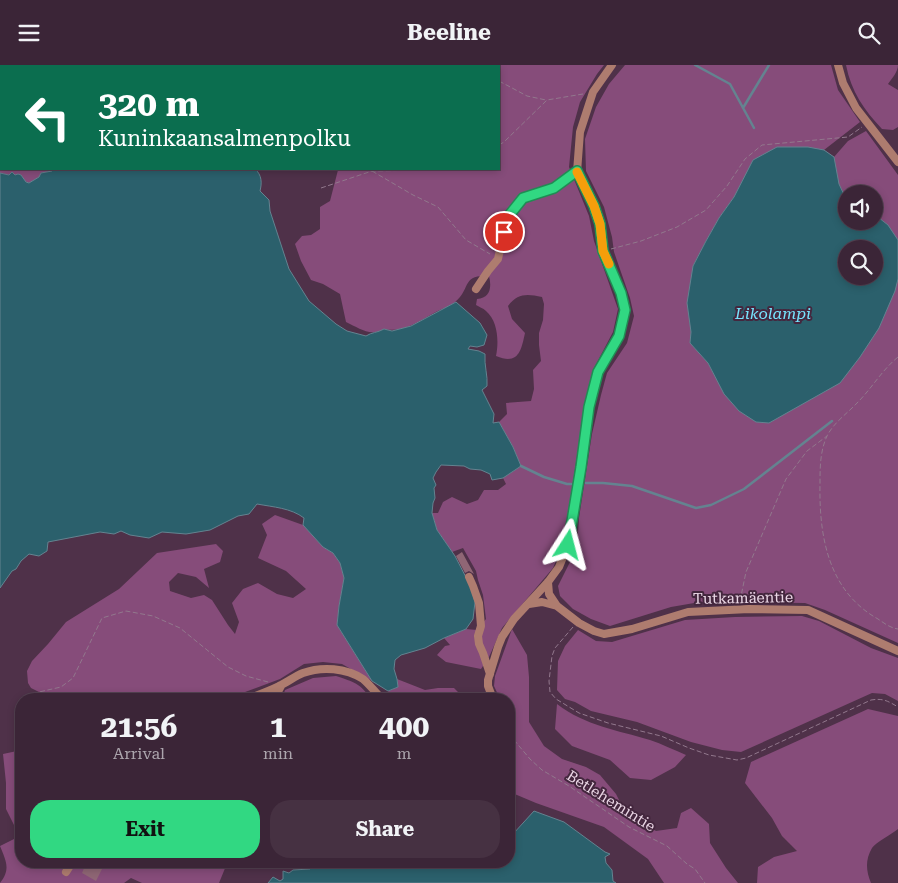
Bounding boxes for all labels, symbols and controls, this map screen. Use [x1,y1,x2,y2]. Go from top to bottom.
icon: menu [15,19,43,47]
icon: search [855,19,883,47]
text: Beeline [407,20,491,45]
text: 320 m [98,84,199,125]
icon: left [15,85,80,150]
text: Kuninkaansalmenpolku [98,126,351,151]
map controls [838,185,883,285]
button: sound [838,185,883,230]
pin [483,211,525,253]
icon: arrive [490,218,518,246]
button: search [838,240,883,285]
water label: Likolampi [734,304,811,323]
position arrow [541,518,593,570]
street label: Tutkamäentie [693,588,793,608]
text: 21:56 [101,709,177,744]
text: 1 [270,709,286,744]
text: 400 [379,709,429,744]
text: Arrival [113,744,165,763]
text: min [263,744,293,763]
text: m [397,744,411,763]
street label: Betlehemintie [563,767,659,835]
button: Exit [30,800,260,858]
button: Share [270,800,500,858]

